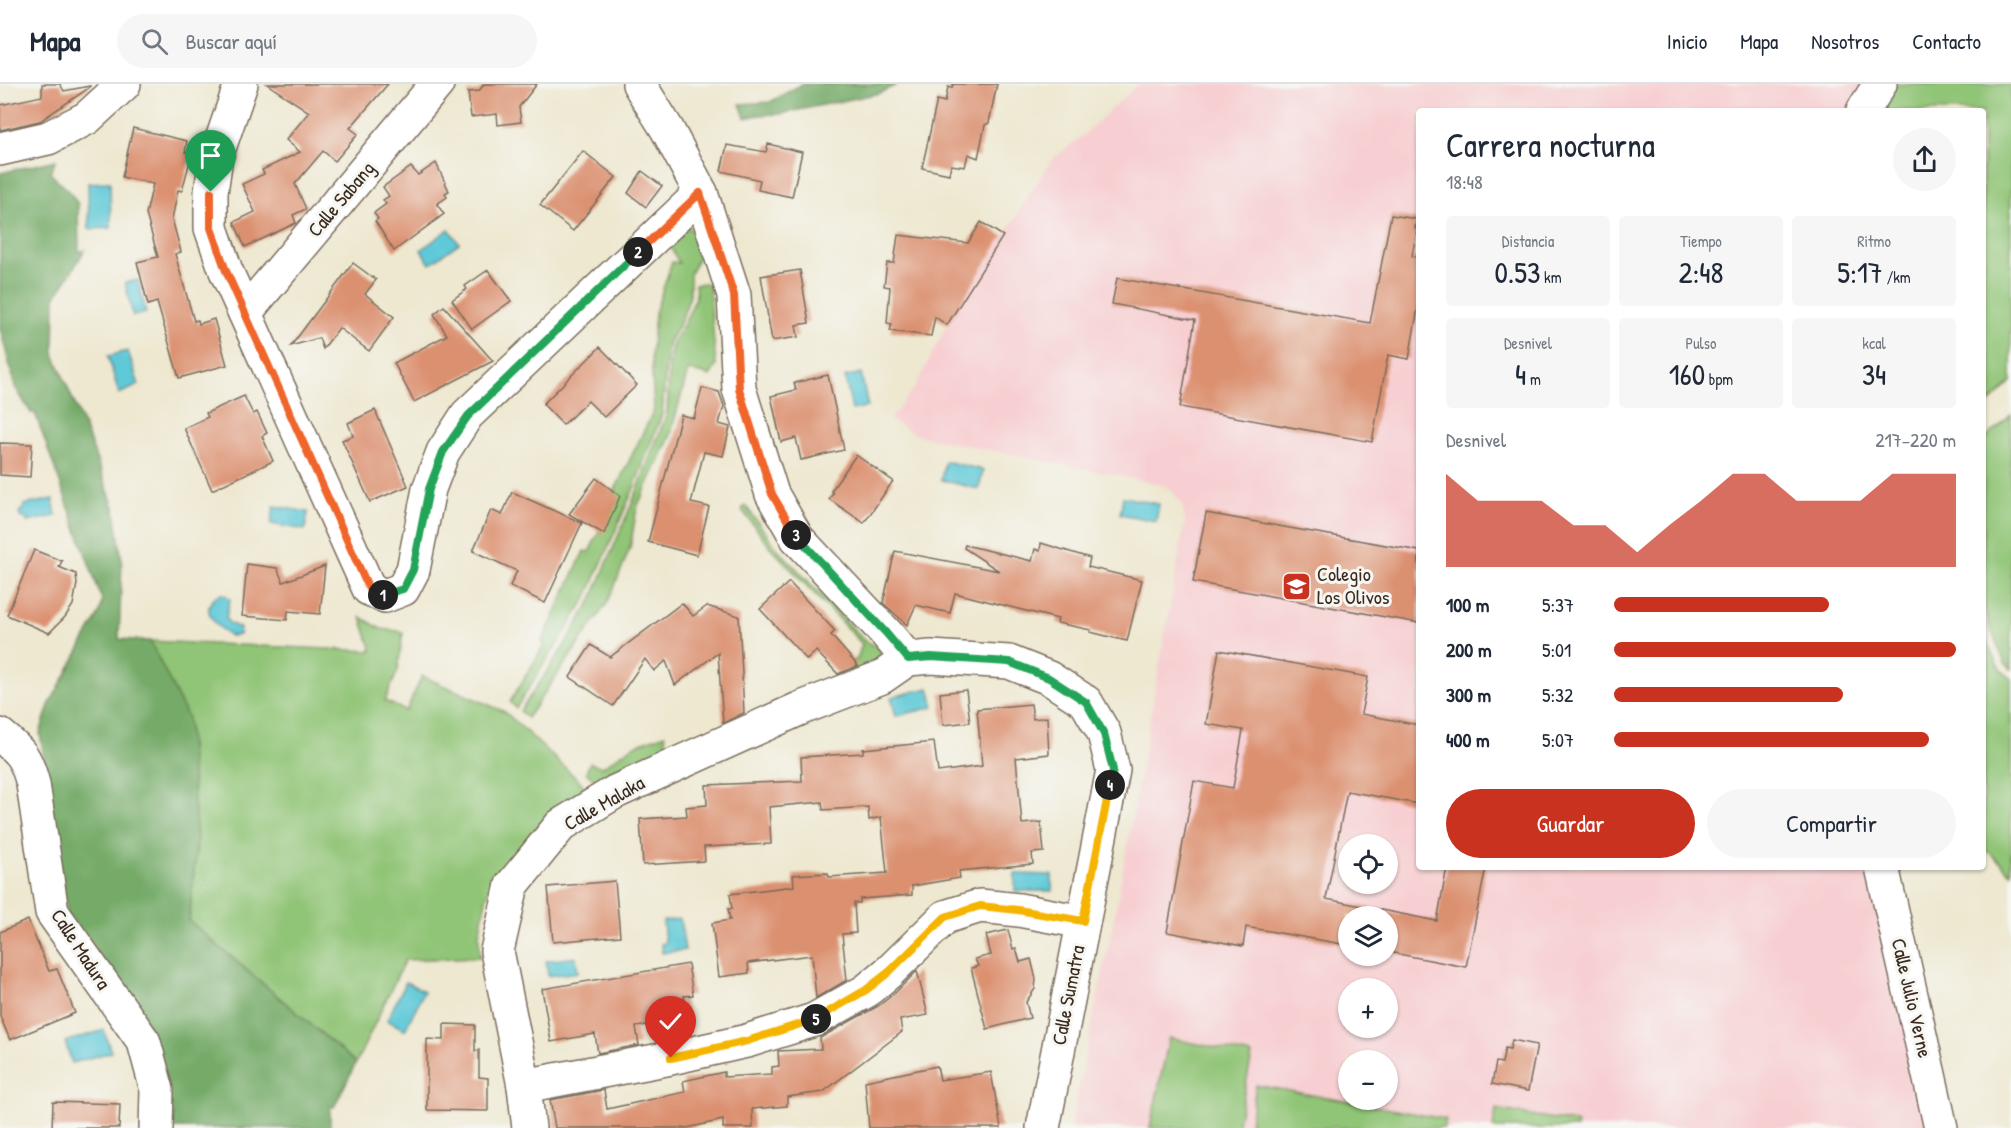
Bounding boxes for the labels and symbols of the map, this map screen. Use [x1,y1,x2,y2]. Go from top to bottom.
pin [185,130,236,192]
street label: Calle Sabang [301,155,380,242]
pin: 2 [623,237,653,267]
pin: 3 [781,520,811,550]
place label: Colegio Los Olivos [1317,560,1390,610]
school or university icon: Colegio Los Olivos [1280,570,1312,602]
pin: 1 [368,580,398,610]
street label: Calle Malaka [558,769,649,837]
pin: 4 [1095,770,1125,800]
street label: Calle Madura [45,903,118,994]
street label: Calle Julio Verne [1886,936,1939,1060]
street label: Calle Sumatra [1045,943,1090,1047]
pin [645,996,696,1058]
pin: 5 [801,1004,831,1034]

